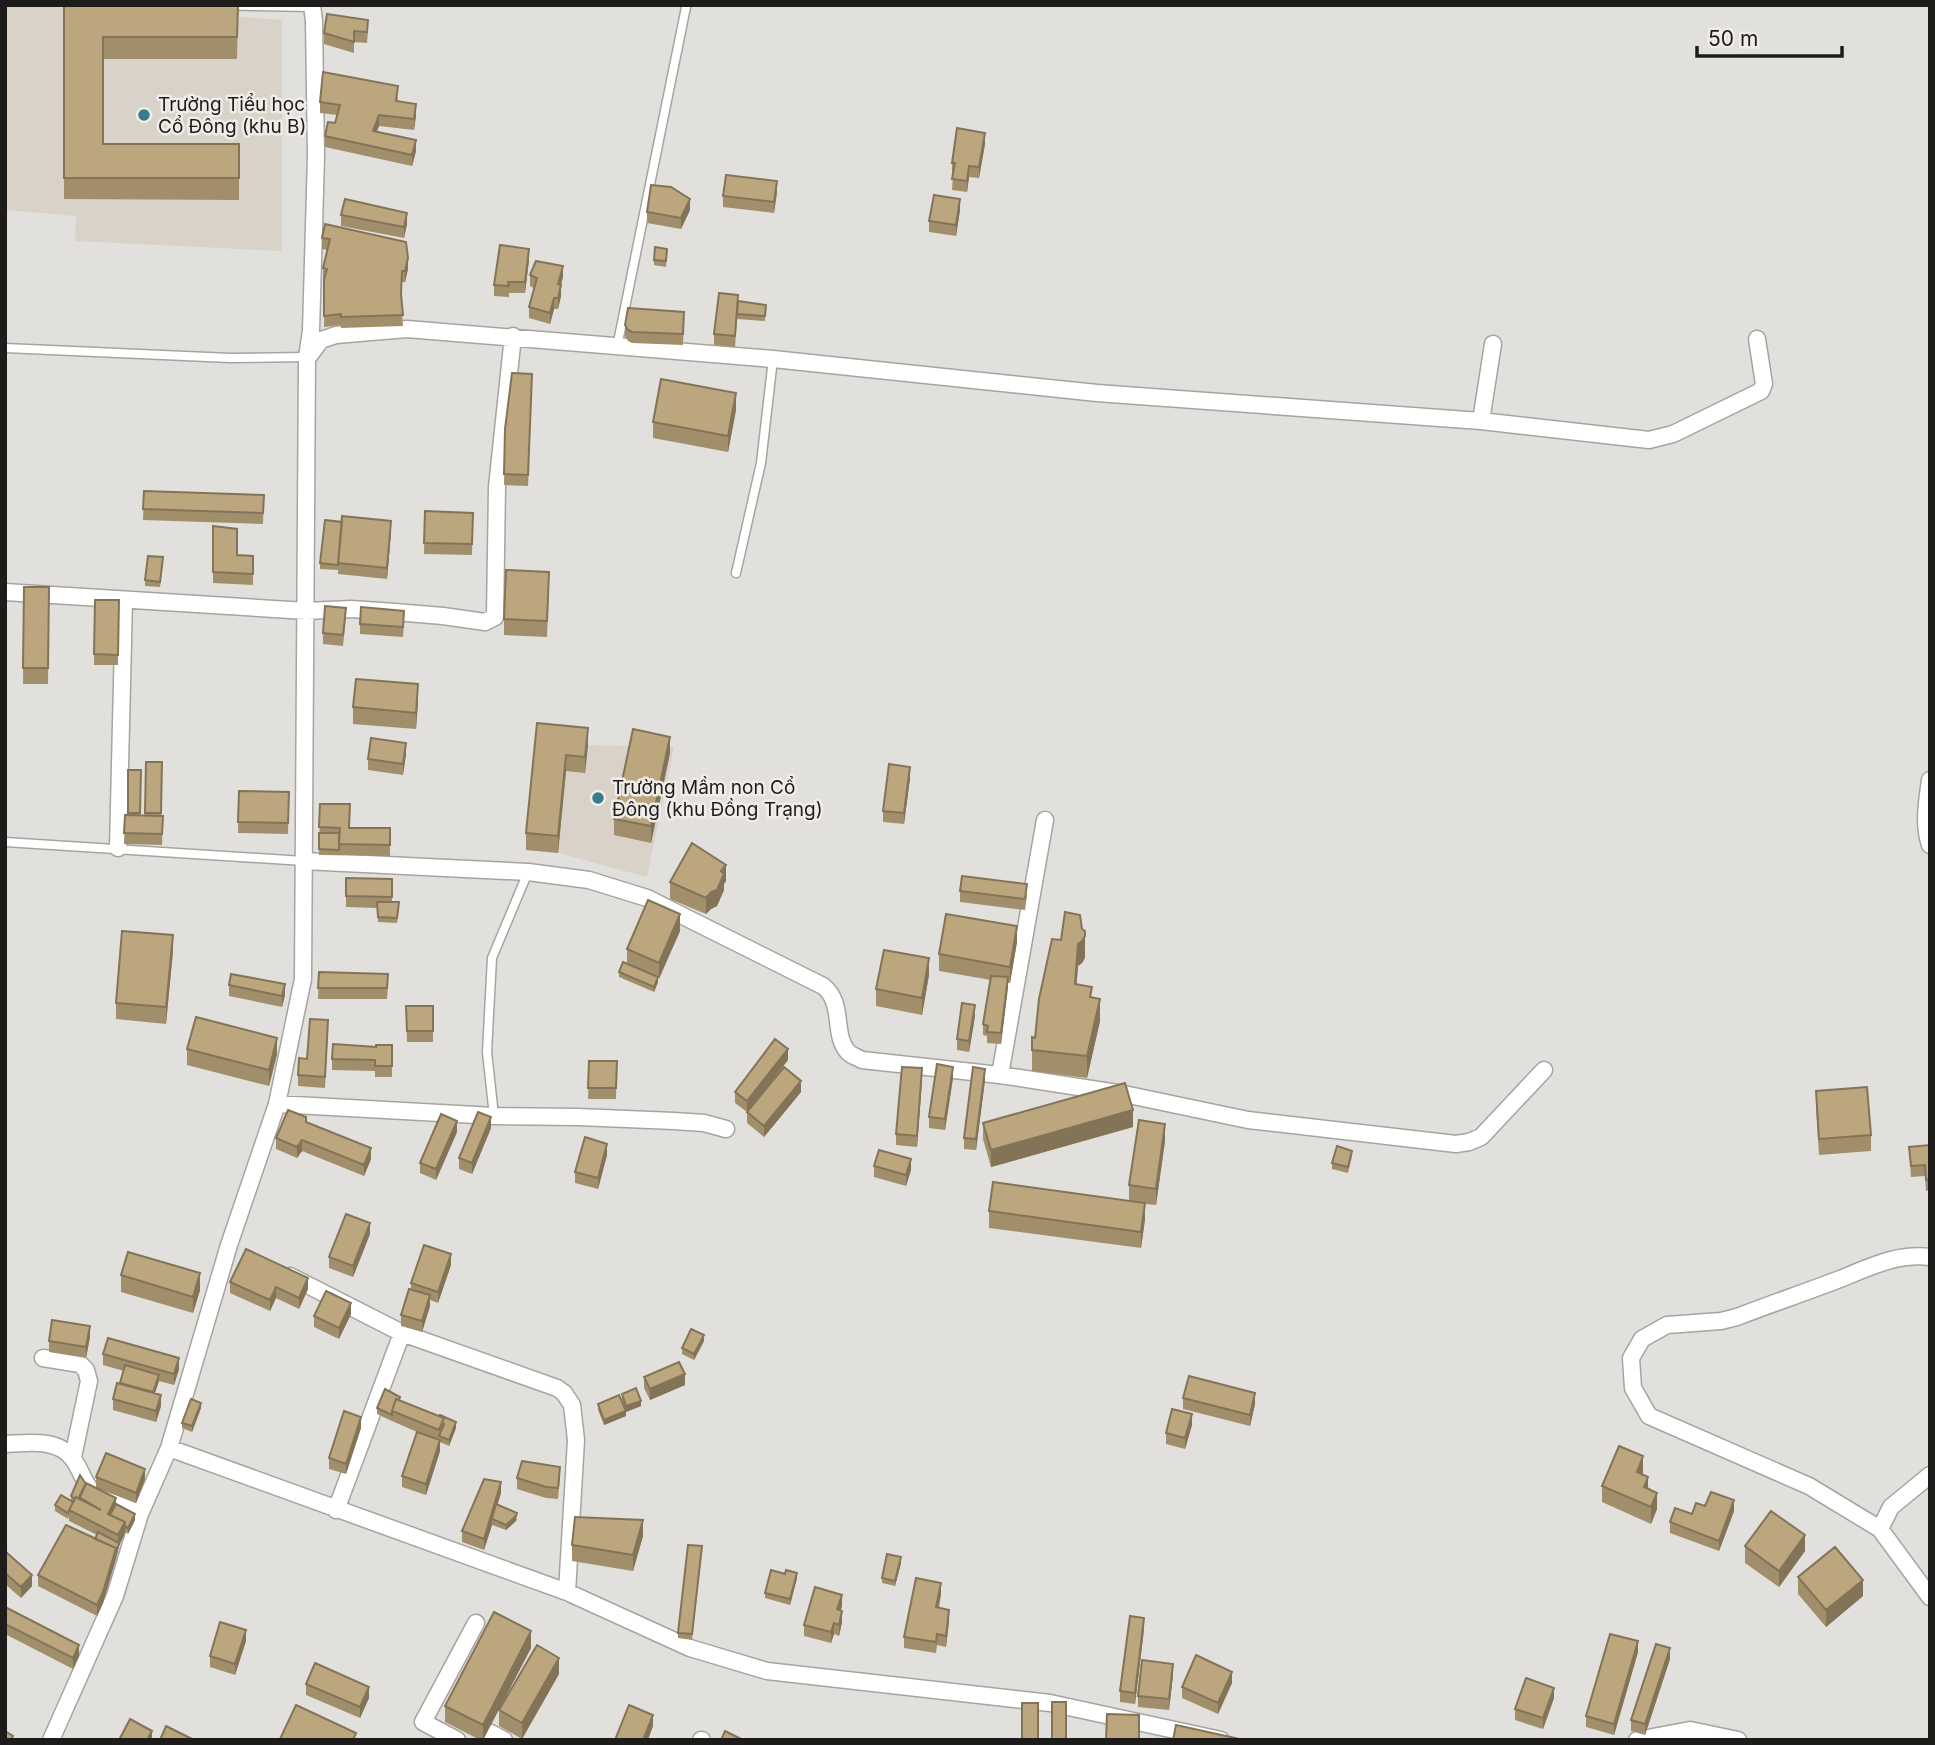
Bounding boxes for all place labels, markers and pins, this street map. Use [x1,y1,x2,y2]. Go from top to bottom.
place label: Trường Tiểu học Cổ Đông (khu B) [158,93,306,138]
marker: Trường Tiểu học Cổ Đông (khu B) [136,107,152,123]
place label: Trường Mầm non Cổ Đông (khu Đồng Trạng) [612,776,823,821]
marker: Trường Mầm non Cổ Đông (khu Đồng Trạng) [590,790,606,806]

